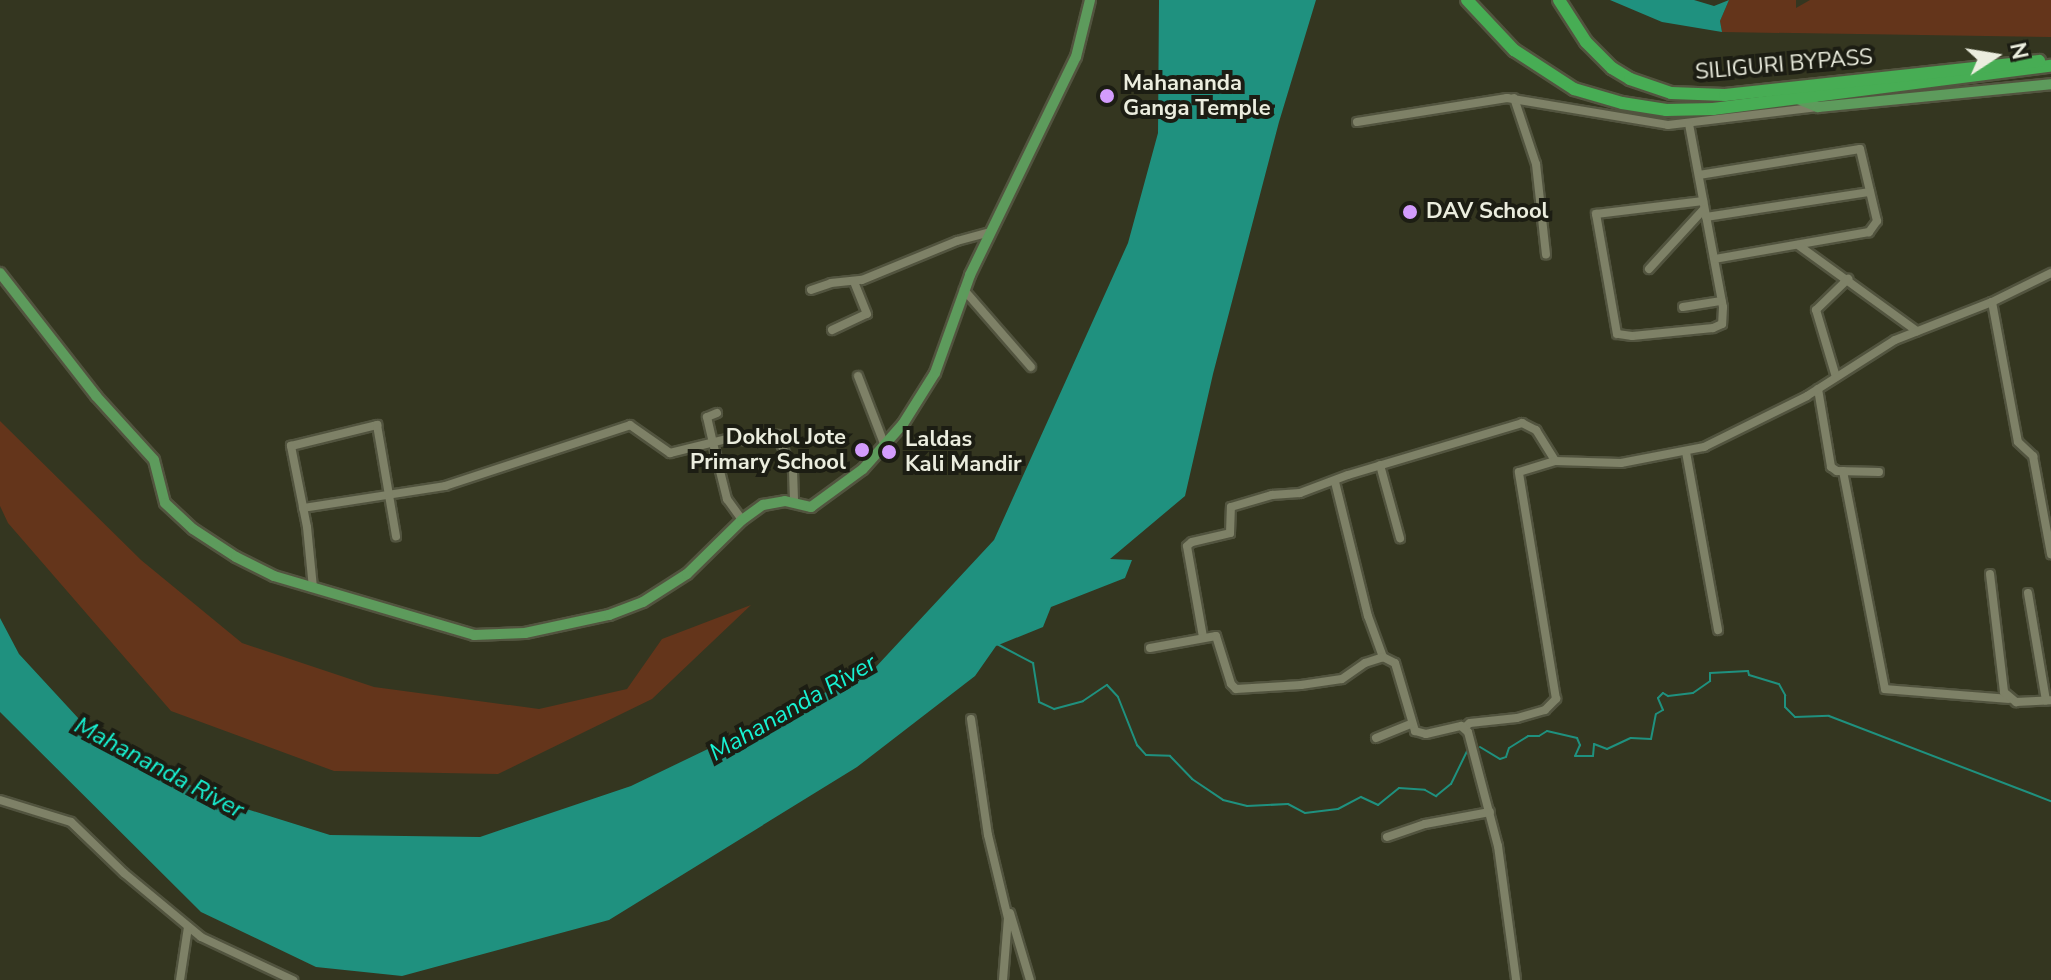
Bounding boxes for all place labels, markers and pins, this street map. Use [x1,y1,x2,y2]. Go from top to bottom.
place label: Mahananda Ganga Temple [1123,70,1271,122]
marker: Mahananda Ganga Temple [1098,87,1116,105]
place label: DAV School [1426,199,1549,225]
marker: DAV School [1401,203,1419,221]
place label: Dokhol Jote Primary School [690,424,846,476]
place label: Laldas Kali Mandir [905,426,1022,478]
marker: Dokhol Jote Primary School [853,441,871,459]
marker: Laldas Kali Mandir [880,443,898,461]

